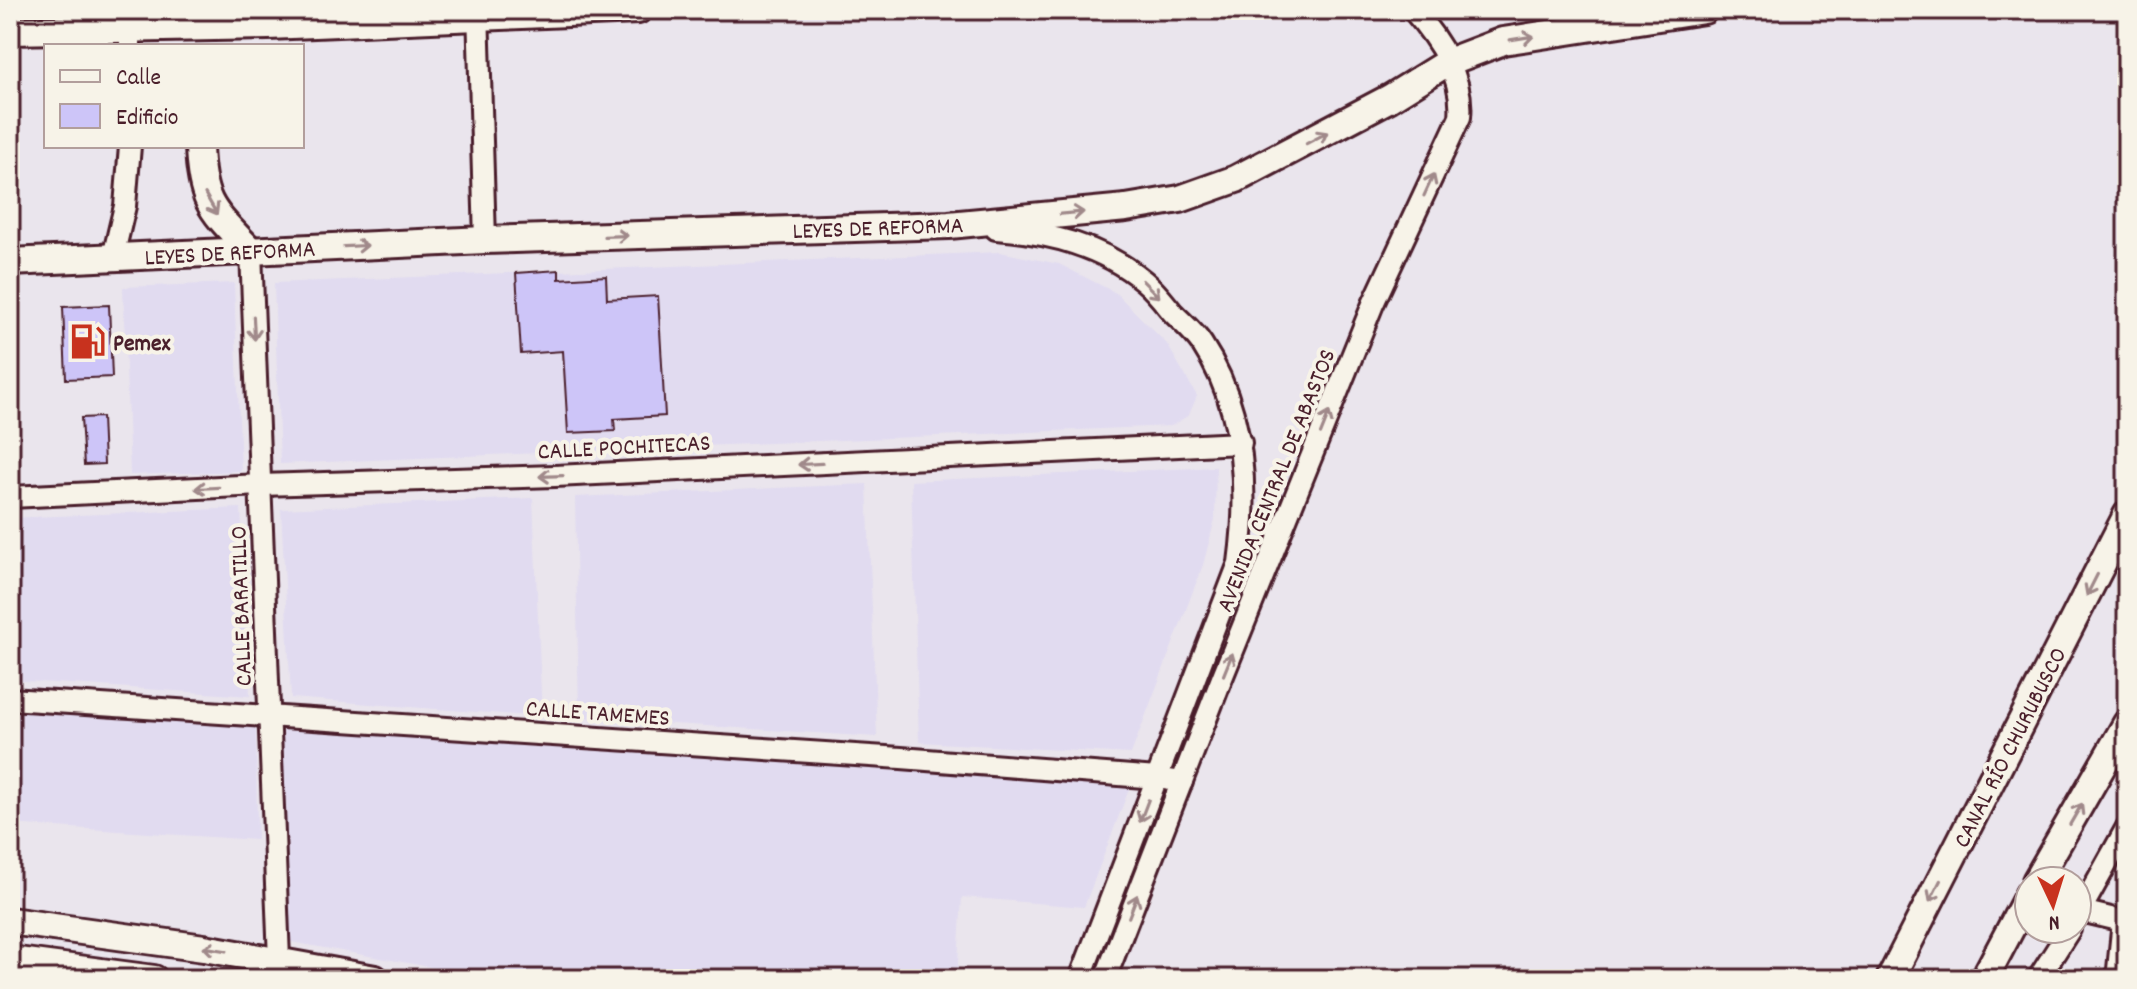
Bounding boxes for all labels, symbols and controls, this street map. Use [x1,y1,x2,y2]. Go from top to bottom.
one-way arrow [1509,30,1534,45]
legend [44,44,304,148]
text: Calle [116,62,161,96]
text: Edificio [116,102,178,136]
one-way arrow [1305,130,1329,145]
one-way arrow [1422,173,1437,197]
one-way arrow [204,192,219,216]
one-way arrow [1058,206,1084,221]
street label: LEYES DE REFORMA [792,210,964,250]
one-way arrow [602,229,629,244]
street label: LEYES DE REFORMA [144,234,317,276]
one-way arrow [342,238,369,253]
one-way arrow [1141,279,1160,298]
one-way arrow [247,314,262,341]
fuel station icon: Pemex [68,323,106,361]
place label: Pemex [113,328,171,362]
street label: AVENIDA CENTRAL DE ABASTOS [1209,344,1346,618]
one-way arrow [1319,411,1334,436]
street label: CALLE POCHITECAS [537,427,712,471]
one-way arrow [797,456,824,471]
one-way arrow [538,468,565,483]
one-way arrow [194,480,221,495]
street label: CALLE BARATILLO [223,525,263,687]
one-way arrow [2083,572,2099,596]
street label: CANAL RÍO CHURUBUSCO [1946,642,2077,855]
one-way arrow [1222,652,1236,677]
street label: CALLE TAMEMES [525,693,671,737]
one-way arrow [1136,798,1150,823]
one-way arrow [2068,803,2084,826]
north arrow [2013,865,2093,945]
one-way arrow [1927,878,1942,902]
one-way arrow [1127,894,1142,919]
text: N [2048,906,2061,937]
one-way arrow [203,941,228,956]

